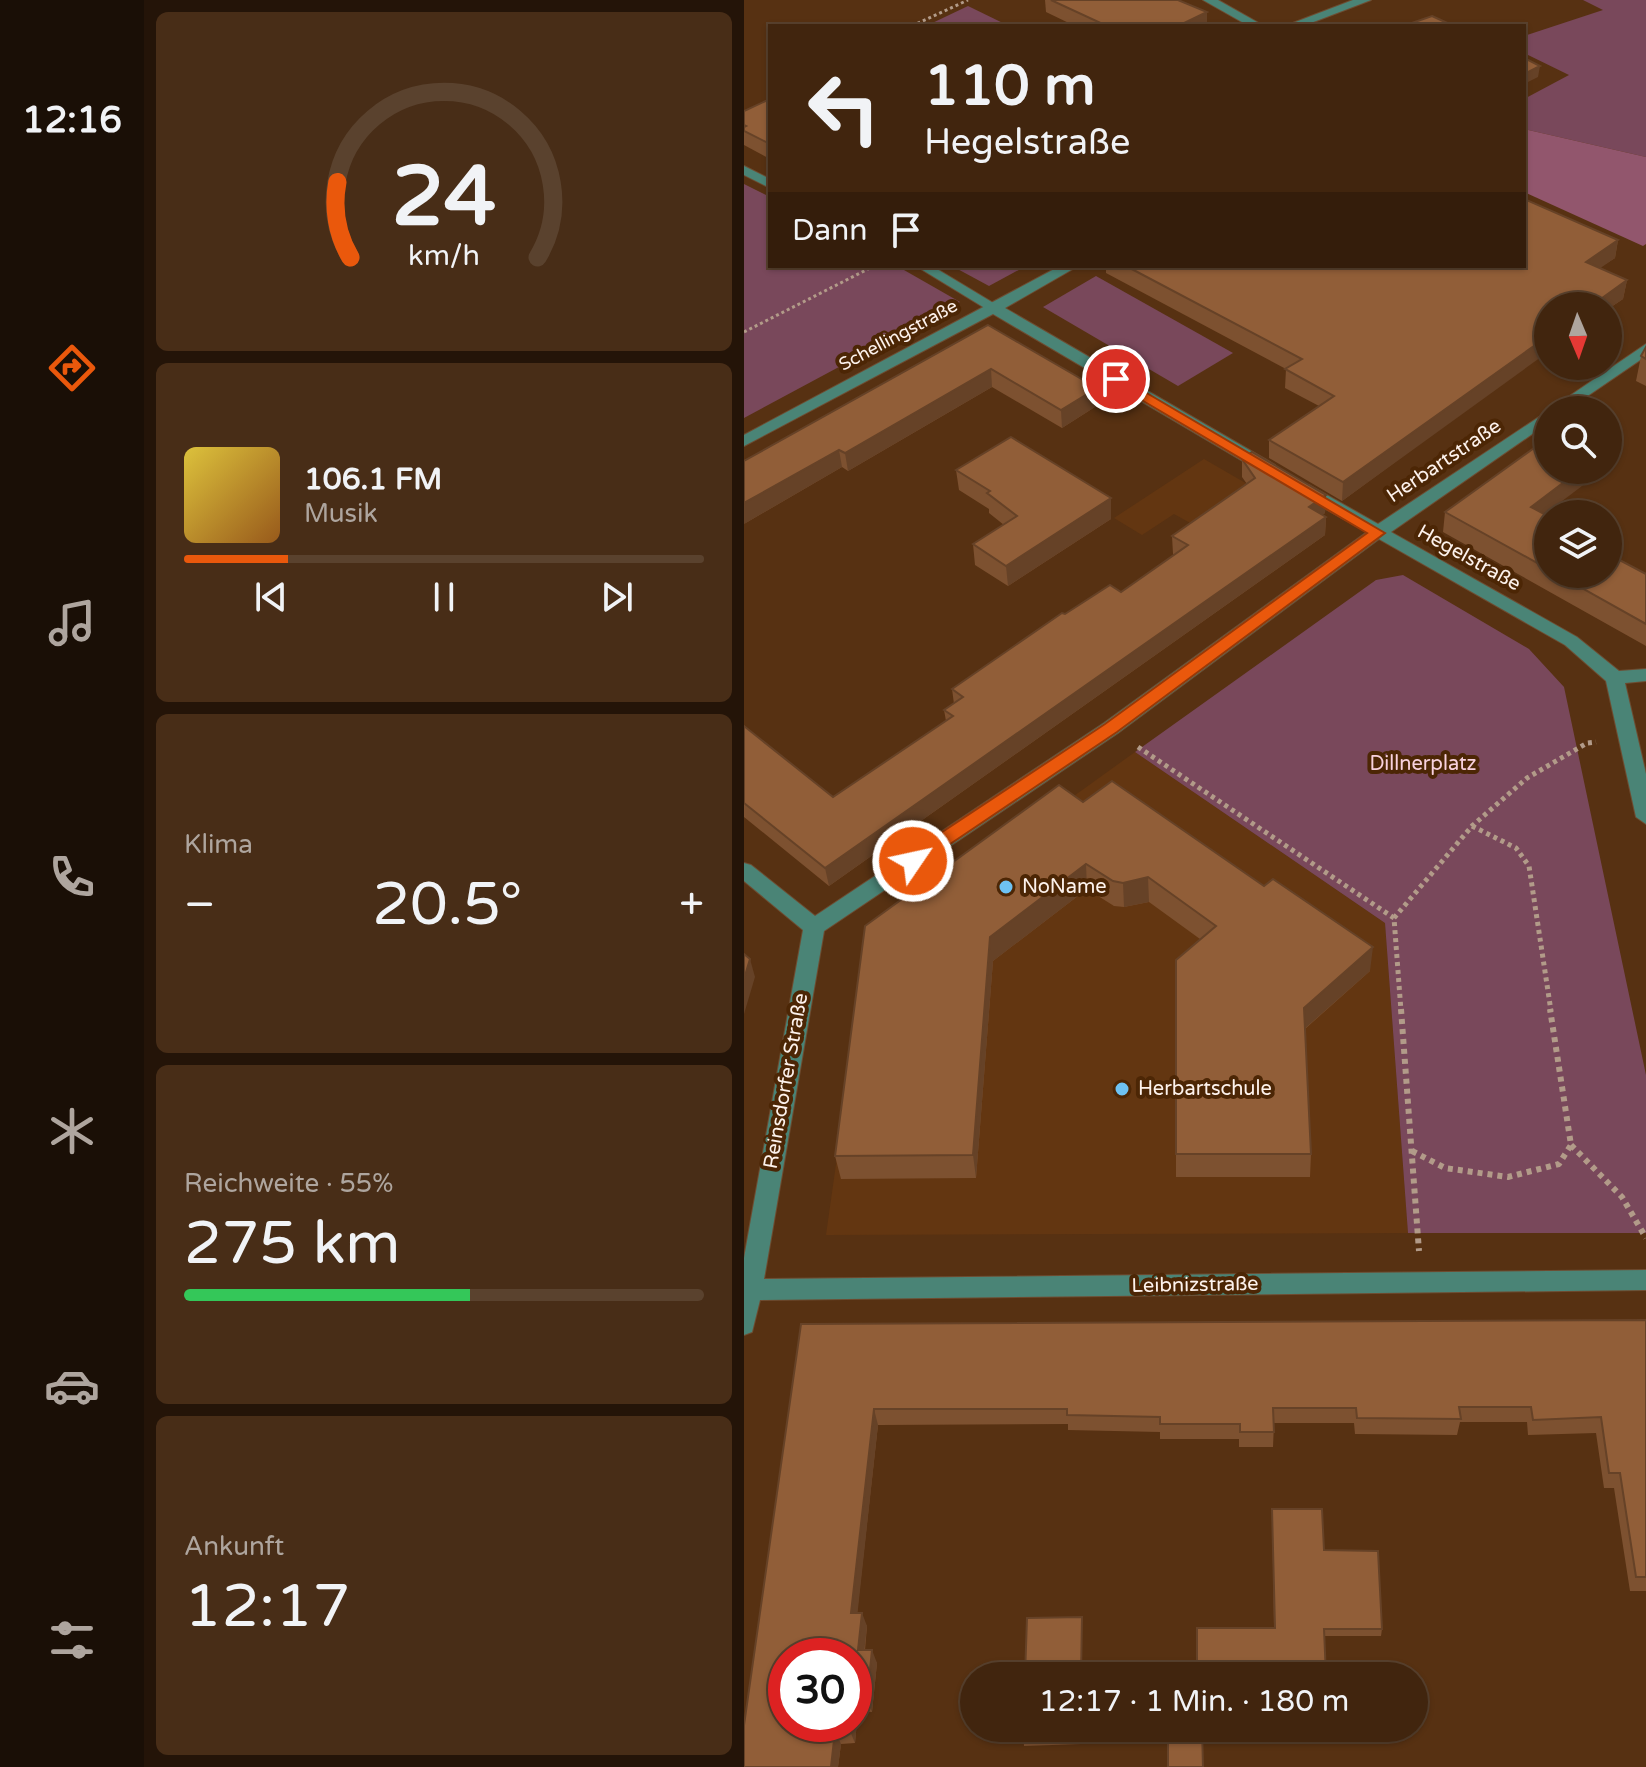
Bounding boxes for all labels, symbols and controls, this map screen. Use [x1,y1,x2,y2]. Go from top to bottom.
text: 110 m [924,53,1095,120]
icon: left [792,56,896,160]
text: 12:16 [22,99,122,142]
text: Hegelstraße [924,121,1130,164]
text: 24 [392,147,496,247]
icon: arrive [884,208,928,252]
text: Dann [792,212,868,249]
text: km/h [408,239,480,273]
north arrow [1534,292,1622,380]
map controls [1534,292,1622,588]
street label: Schellingstraße [835,294,961,376]
icon: directions [44,340,100,396]
pin [1082,345,1150,413]
icon: arrive [1094,357,1138,401]
button: search [1534,396,1622,484]
street label: Herbartstraße [1382,414,1506,508]
text: 106.1 FM [304,461,442,498]
text: Musik [304,498,378,529]
button: layers [1534,500,1622,588]
street label: Hegelstraße [1413,520,1525,596]
icon: previous [249,575,293,619]
icon: pause [422,575,466,619]
icon: next [595,575,639,619]
icon: music [44,595,100,651]
park label: Dillnerplatz [1369,752,1477,776]
position arrow [871,819,955,903]
text: Klima [184,829,253,860]
icon: phone [44,849,100,905]
text: 20.5° [372,869,522,941]
place label: NoName [1022,875,1107,899]
marker: NoName [997,878,1015,896]
text: − [184,879,215,932]
text: + [679,879,704,932]
street label: Reinsdorfer Straße [759,991,813,1171]
place label: Herbartschule [1138,1077,1272,1101]
marker: Herbartschule [1113,1080,1131,1098]
icon: climate [44,1103,100,1159]
text: Reichweite · 55% [184,1168,393,1199]
text: 275 km [184,1208,400,1280]
street label: Leibnizstraße [1131,1272,1259,1298]
icon: car [44,1358,100,1414]
text: Ankunft [184,1531,284,1562]
text: 12:17 [184,1571,350,1643]
icon: filters [44,1612,100,1668]
speed limit sign: 30 [768,1638,872,1742]
text: 12:17 · 1 Min. · 180 m [1039,1683,1349,1720]

